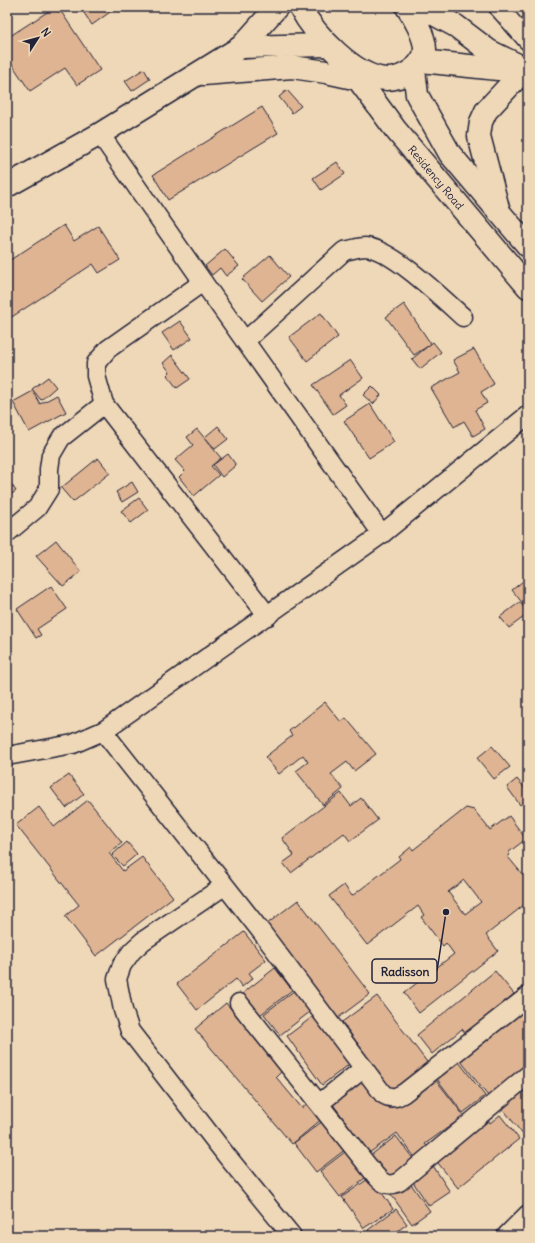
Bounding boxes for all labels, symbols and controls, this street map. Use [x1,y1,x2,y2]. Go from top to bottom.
north arrow [18,18,58,58]
text: N [38,25,54,39]
street label: Residency Road [405,143,467,213]
callout: Radisson [372,959,437,983]
text: Radisson [381,964,429,979]

